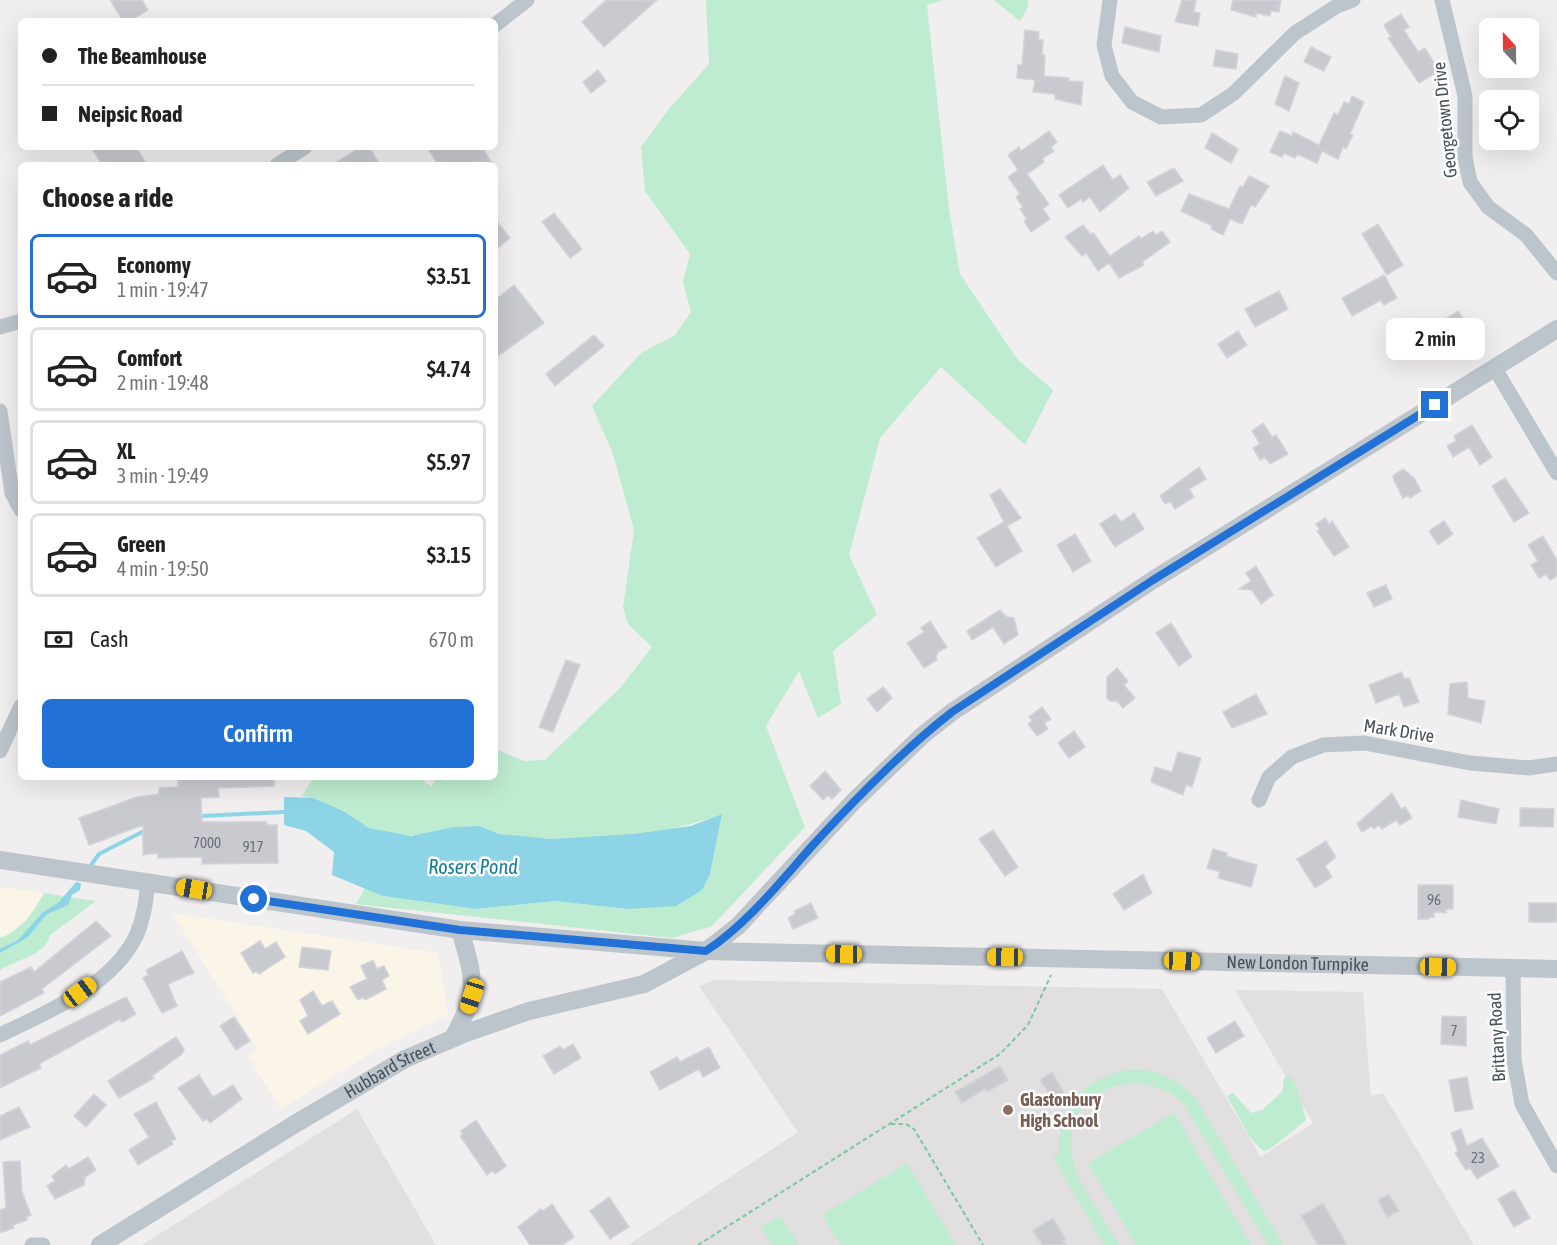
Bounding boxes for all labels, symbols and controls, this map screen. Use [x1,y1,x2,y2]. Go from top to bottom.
north arrow [1479,18,1539,78]
map controls [1479,18,1539,150]
text: The Beamhouse [78,43,207,69]
street label: Georgetown Drive [1428,61,1461,179]
button: locate [1479,90,1539,150]
text: Neipsic Road [78,101,182,127]
text: Choose a ride [42,182,174,213]
icon: car [45,249,99,303]
text: Economy [117,252,191,278]
text: $3.51 [427,263,471,289]
text: 1 min · 19:47 [117,278,209,301]
callout: 2 min [1386,318,1484,360]
text: 2 min [1415,327,1456,350]
icon: car [45,342,99,396]
text: Comfort [117,345,182,371]
text: $4.74 [427,356,471,382]
text: 2 min · 19:48 [117,371,209,394]
route end [1421,391,1448,418]
icon: car [45,435,99,489]
text: XL [117,438,135,464]
text: $5.97 [427,449,471,475]
text: 3 min · 19:49 [117,464,209,487]
icon: car [45,528,99,582]
text: Green [117,531,166,557]
text: $3.15 [427,542,471,568]
text: 4 min · 19:50 [117,557,209,580]
icon: cash [42,623,75,656]
text: Cash [90,626,129,652]
text: 670 m [429,628,474,651]
button: Confirm [42,699,474,768]
street label: Mark Drive [1362,715,1436,746]
house number: 7000 [193,834,221,851]
house number: 917 [242,838,264,855]
water label: Rosers Pond [428,855,518,878]
car [175,877,213,901]
route start [240,885,267,912]
house number: 96 [1427,891,1441,908]
car [826,945,862,963]
car [987,948,1023,966]
car [1164,951,1200,971]
street label: New London Turnpike [1226,951,1369,975]
car [1420,958,1456,976]
car [60,974,100,1010]
car [458,976,486,1016]
street label: Brittany Road [1484,992,1509,1082]
house number: 7 [1450,1022,1458,1039]
street label: Hubbard Street [340,1036,438,1102]
place label: Glastonbury High School [1020,1089,1102,1131]
marker: Glastonbury High School [1001,1103,1015,1117]
house number: 23 [1471,1149,1485,1166]

